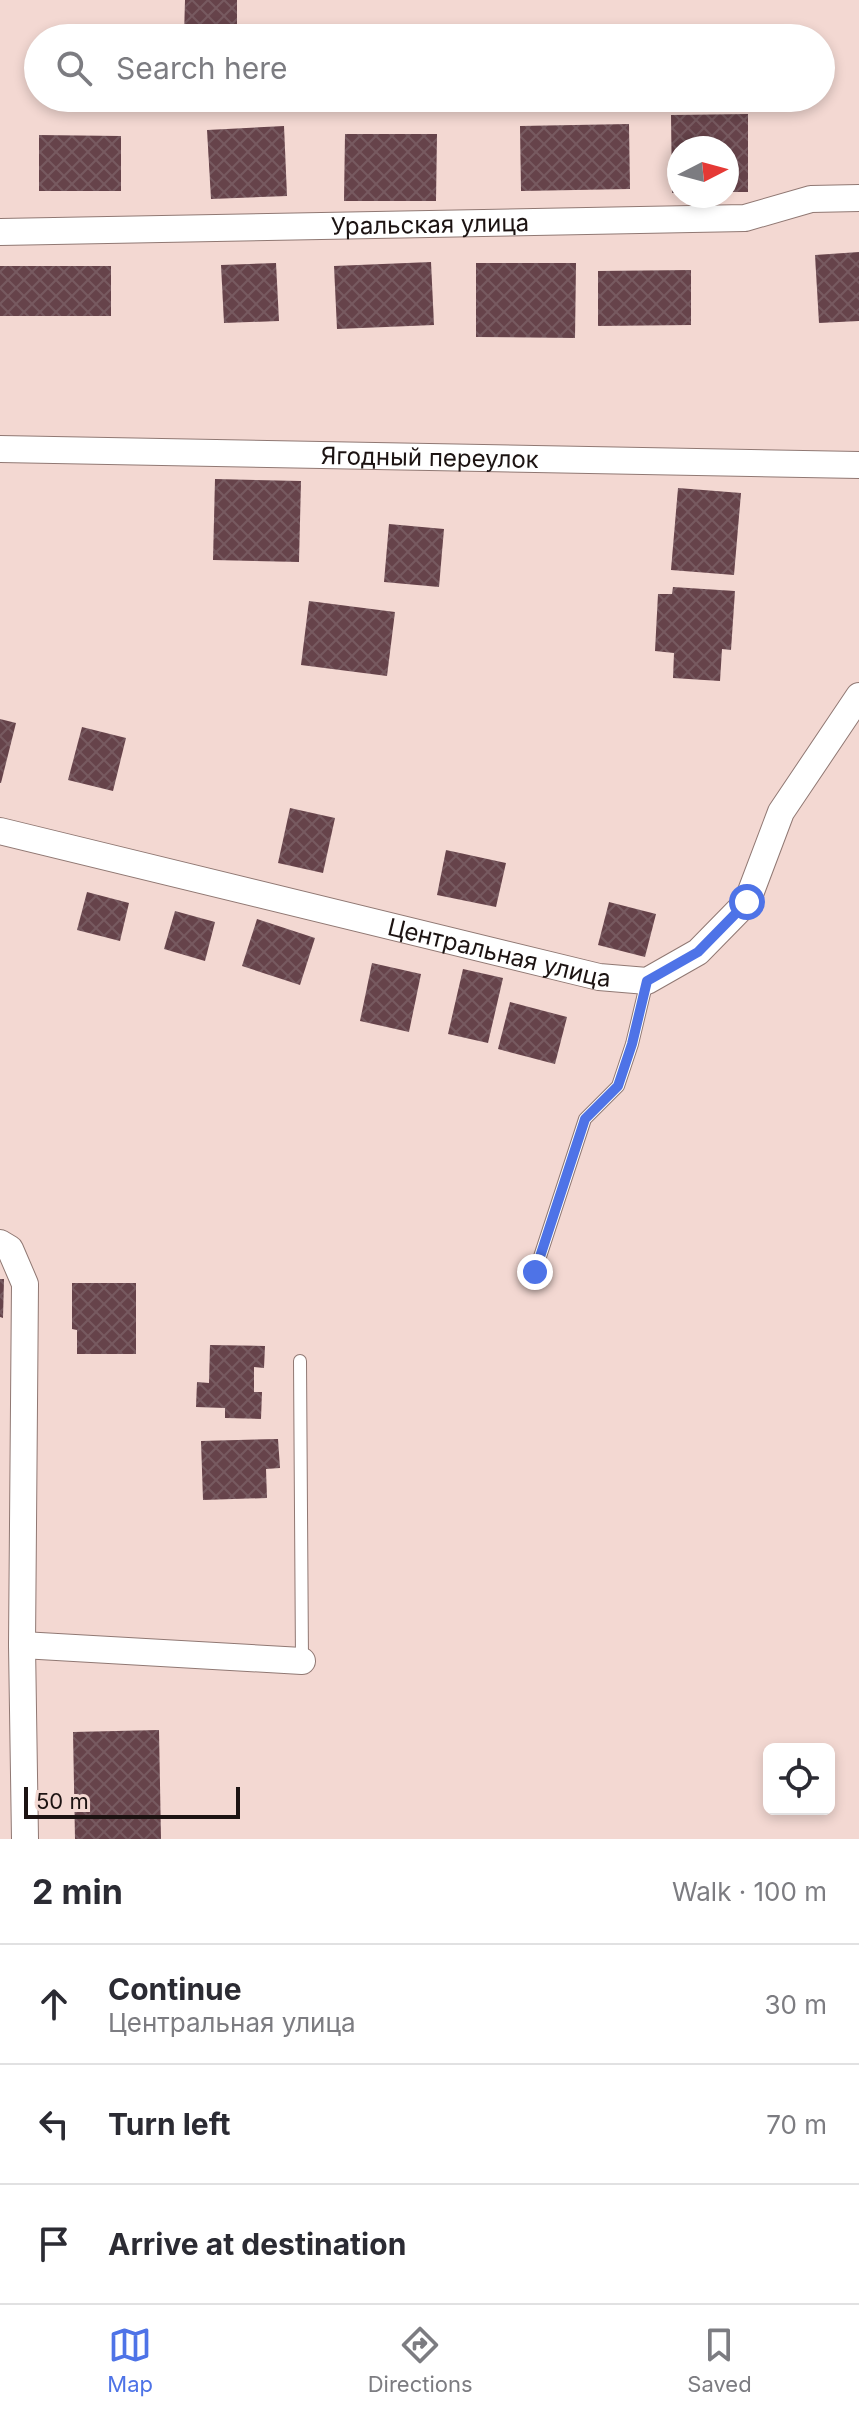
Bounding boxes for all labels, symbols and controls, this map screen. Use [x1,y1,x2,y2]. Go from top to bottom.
search box [24,24,835,112]
icon: search [52,46,96,90]
text: Search here [116,50,288,86]
north arrow [667,136,739,208]
street label: Уральская улица [331,208,529,240]
street label: Ягодный переулок [321,440,539,474]
route start [729,884,765,920]
street label: Центральная улица [385,912,612,992]
route end [517,1254,553,1290]
map controls [763,1743,835,1815]
button: locate [763,1743,835,1815]
scale bar [24,1783,240,1819]
text: 50 m [36,1788,89,1814]
text: 2 min [32,1871,123,1912]
text: Walk · 100 m [672,1876,827,1907]
text: Continue [108,1971,242,2007]
icon: ahead [32,1982,76,2026]
text: 30 m [764,1989,827,2020]
text: Центральная улица [108,2007,356,2038]
icon: left [32,2102,76,2146]
text: Turn left [108,2106,230,2142]
text: 70 m [766,2109,827,2140]
icon: arrive [32,2222,76,2266]
text: Arrive at destination [108,2226,406,2262]
tab: Map [107,2323,153,2397]
tab: Directions [368,2323,473,2397]
tab: Saved [687,2323,752,2397]

